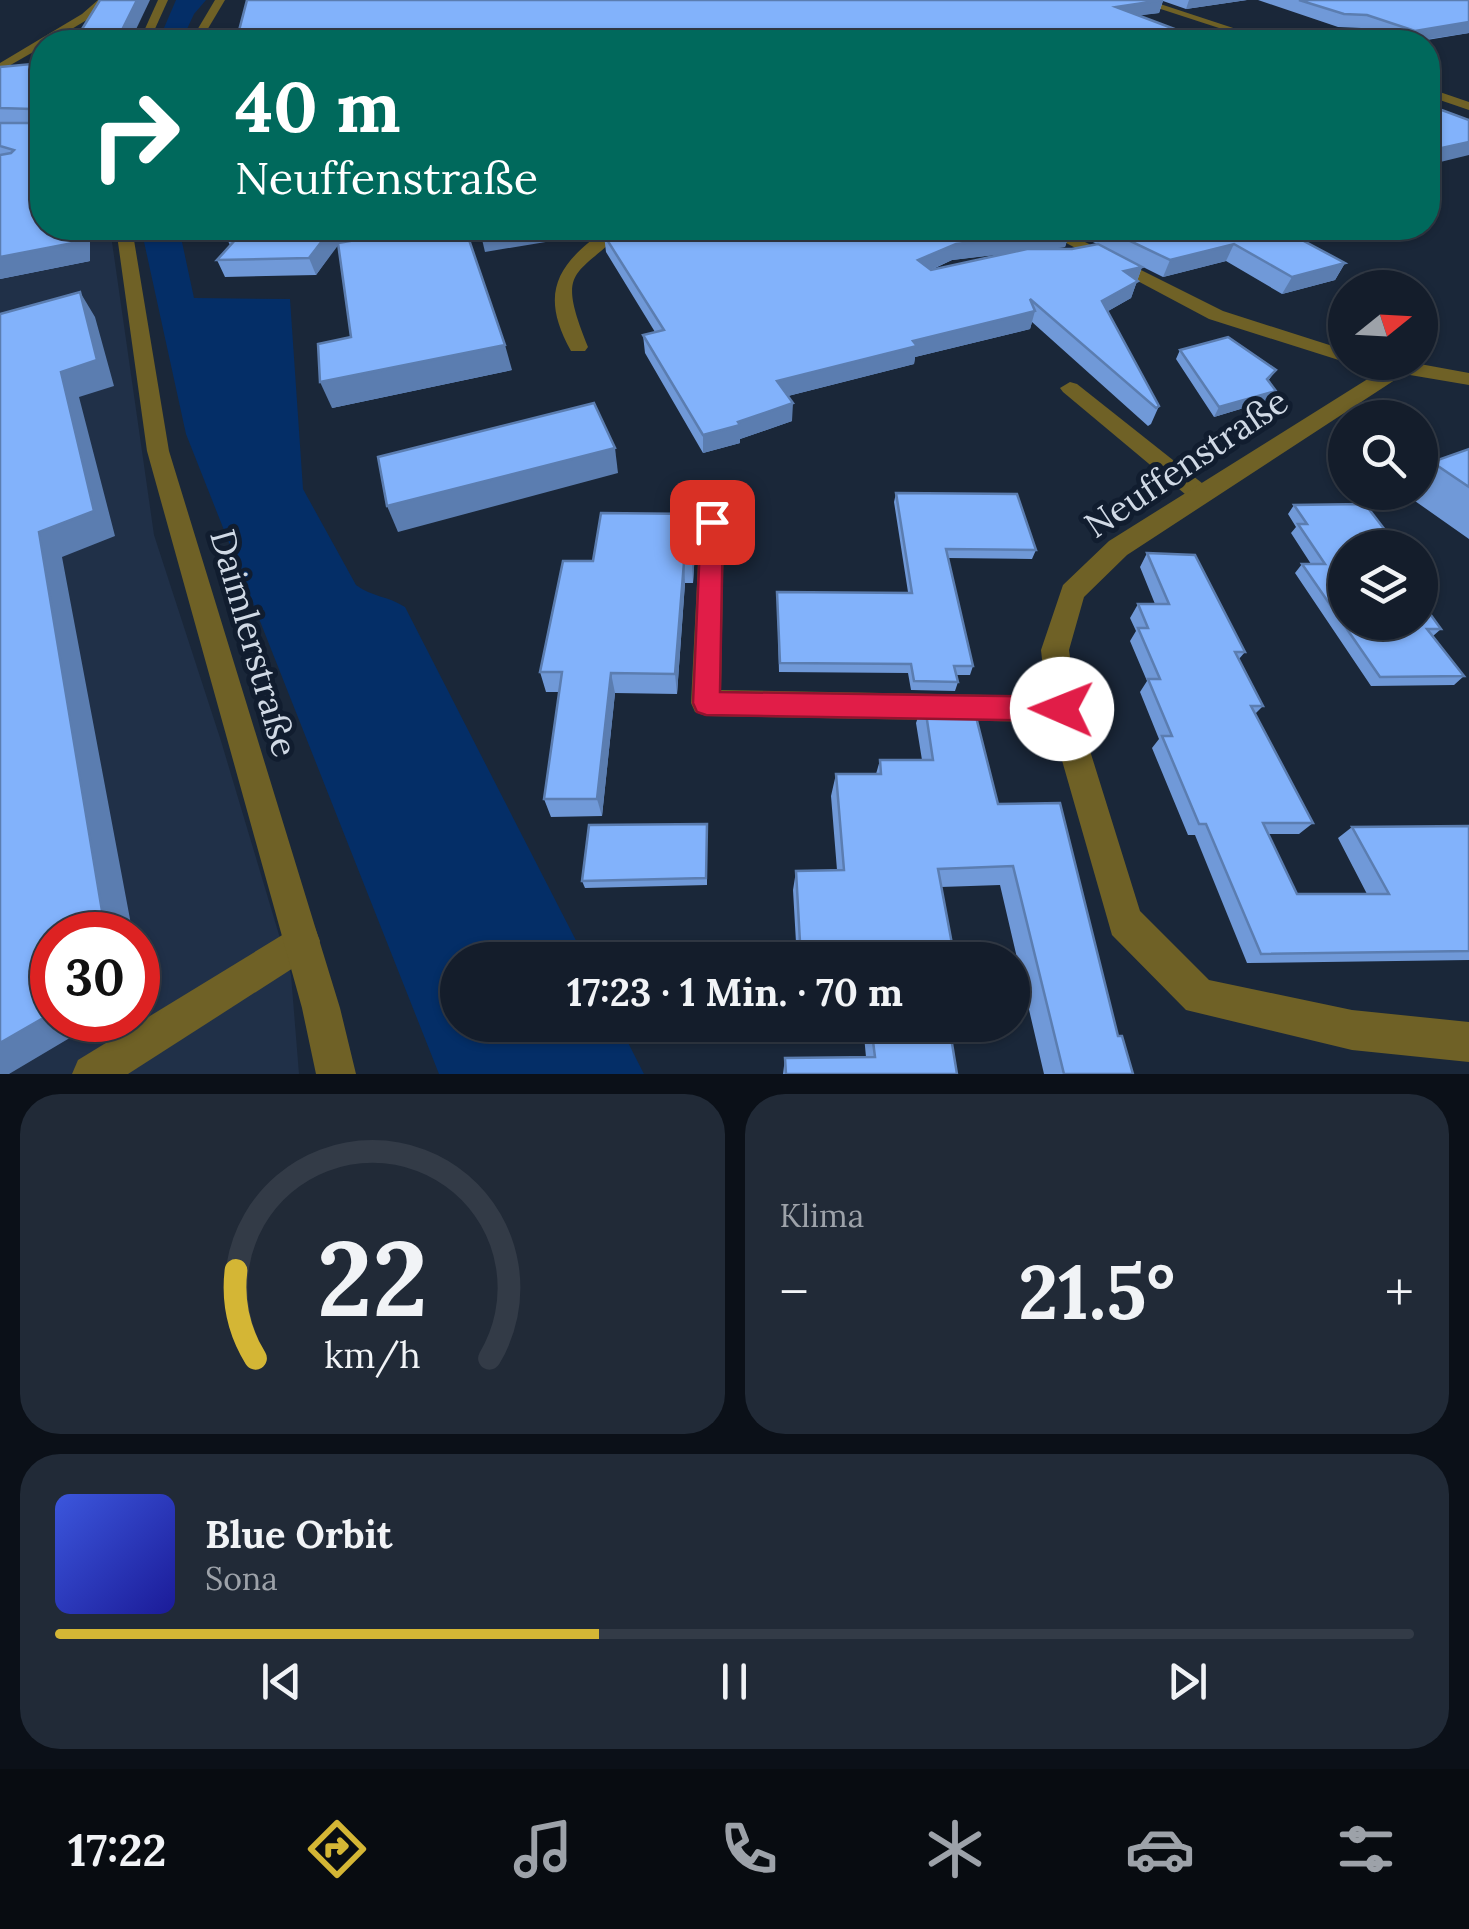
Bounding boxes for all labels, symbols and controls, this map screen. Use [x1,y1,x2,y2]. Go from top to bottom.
text: 40 m [235,62,401,151]
icon: right [70,70,200,200]
text: Neuffenstraße [235,149,538,206]
north arrow [1328,270,1438,380]
map controls [1328,270,1438,640]
street label: Neuffenstraße [1076,378,1296,548]
button: search [1328,400,1438,510]
pin [670,480,755,565]
icon: arrive [685,495,740,550]
street label: Daimlerstraße [200,524,308,762]
button: layers [1328,530,1438,640]
position arrow [1010,657,1114,761]
speed limit sign: 30 [30,912,160,1042]
text: 17:23 · 1 Min. · 70 m [567,968,903,1016]
text: Klima [780,1195,864,1236]
text: 22 [317,1211,428,1344]
text: 21.5° [1018,1244,1175,1340]
text: − [780,1257,809,1327]
text: + [1385,1257,1414,1327]
text: km/h [324,1332,421,1378]
text: Blue Orbit [205,1510,392,1558]
text: Sona [205,1558,278,1599]
icon: previous [254,1654,309,1709]
icon: pause [707,1654,762,1709]
icon: next [1160,1654,1215,1709]
icon: directions [302,1814,372,1884]
icon: music [508,1814,578,1884]
icon: phone [714,1814,784,1884]
icon: climate [920,1814,990,1884]
icon: car [1125,1814,1195,1884]
icon: filters [1331,1814,1401,1884]
text: 17:22 [68,1821,166,1878]

